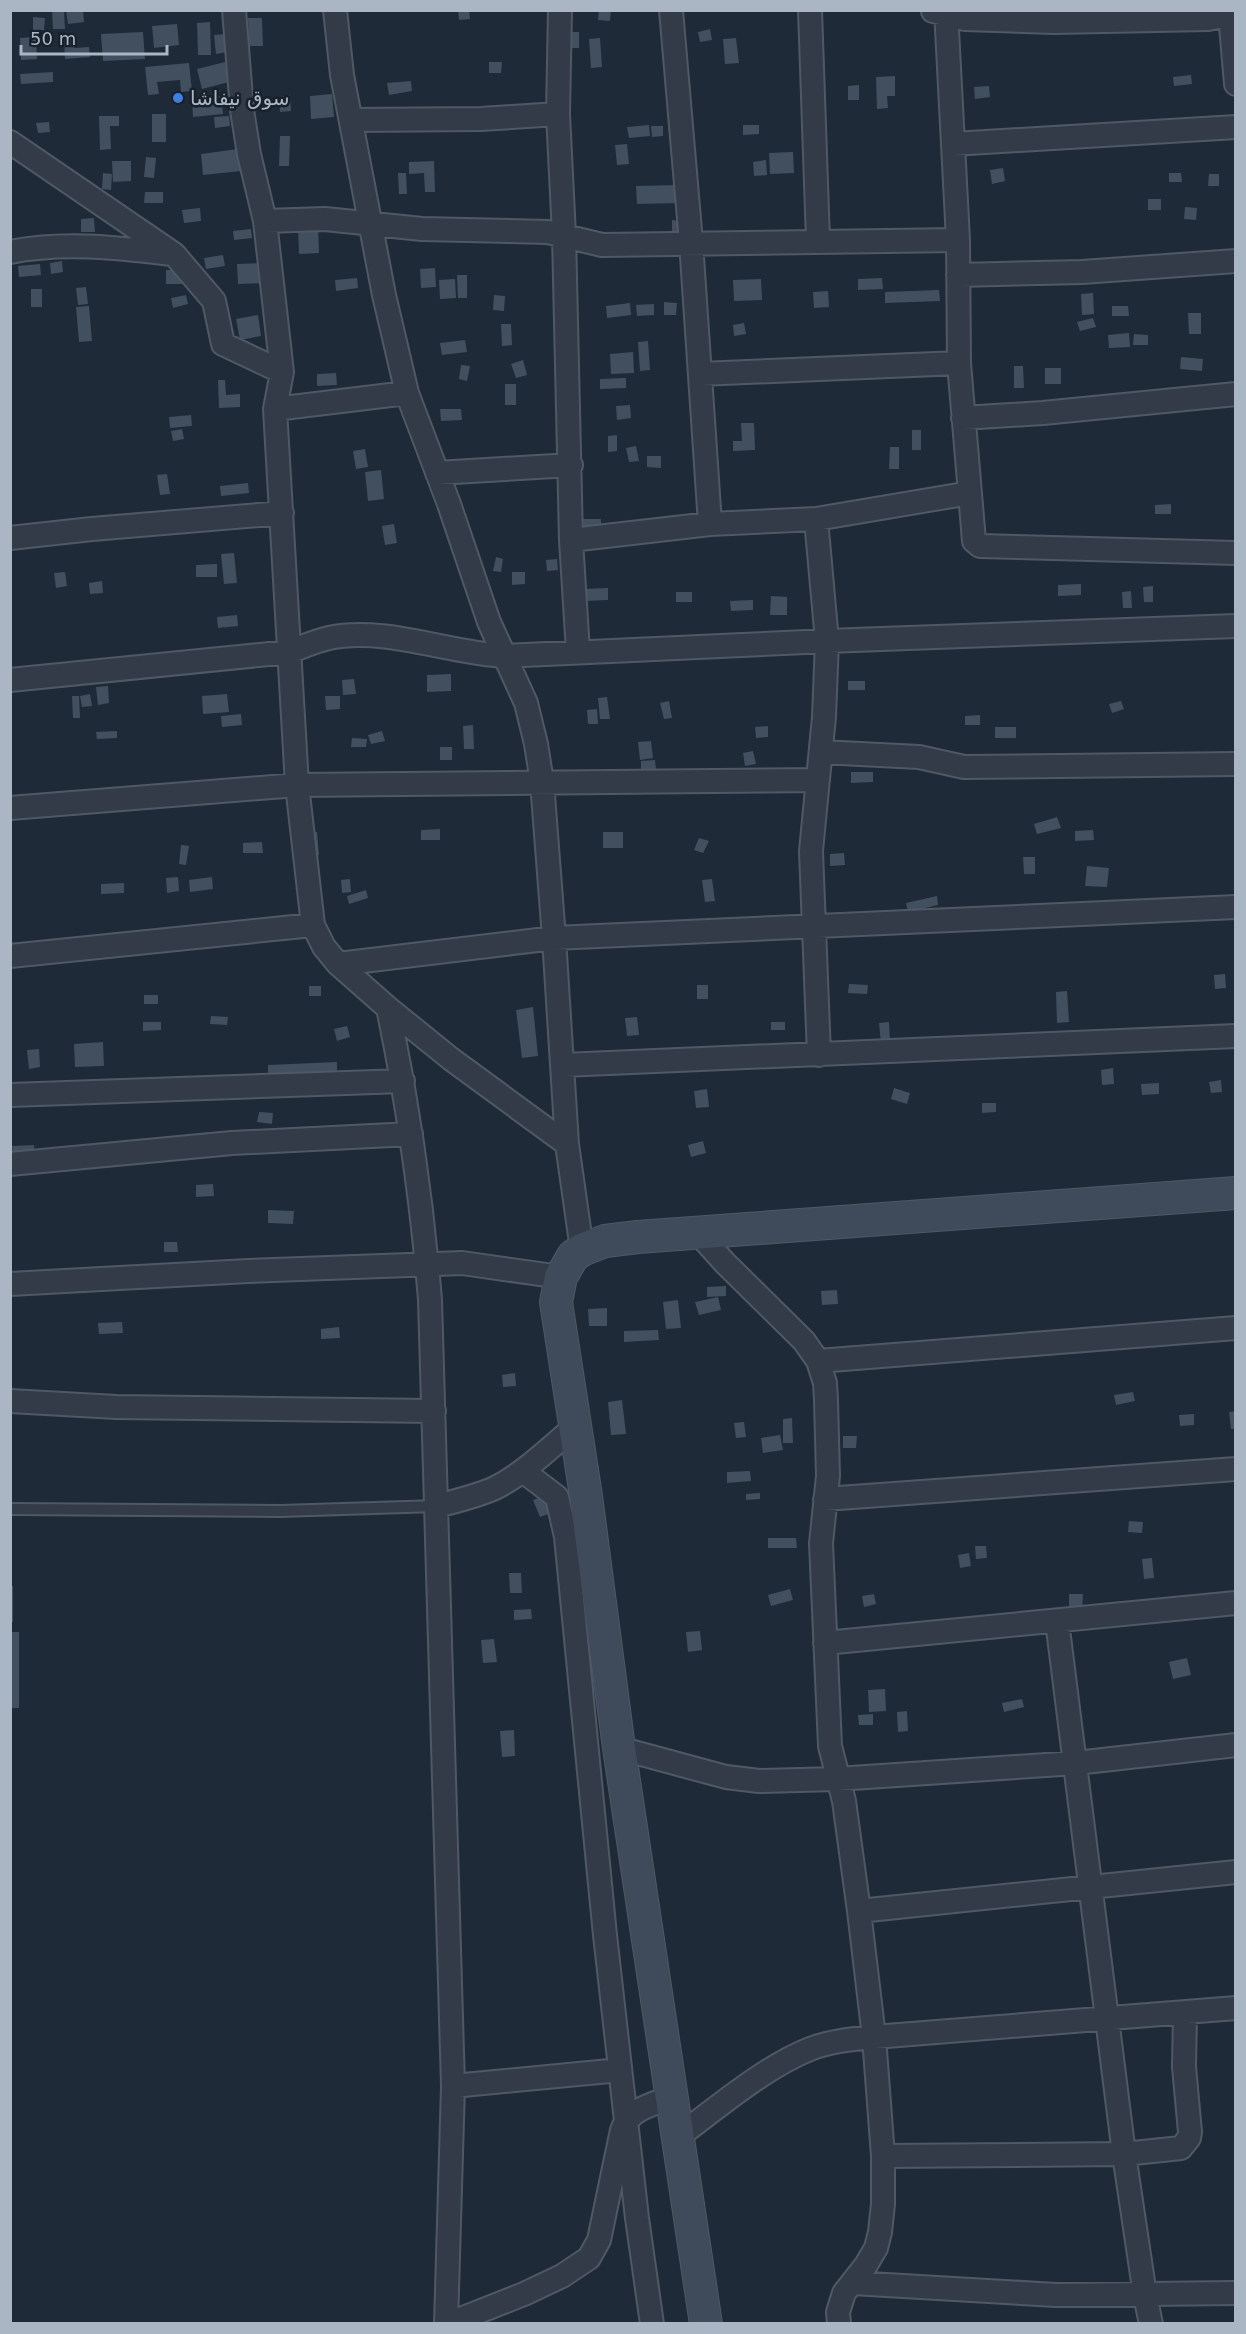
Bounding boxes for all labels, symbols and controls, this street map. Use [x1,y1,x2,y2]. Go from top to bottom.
scale bar [21,18,166,56]
text: 50 m [30,28,76,49]
place label: سوق نيفاشا [190,86,290,110]
marker: سوق نيفاشا [171,91,185,105]

